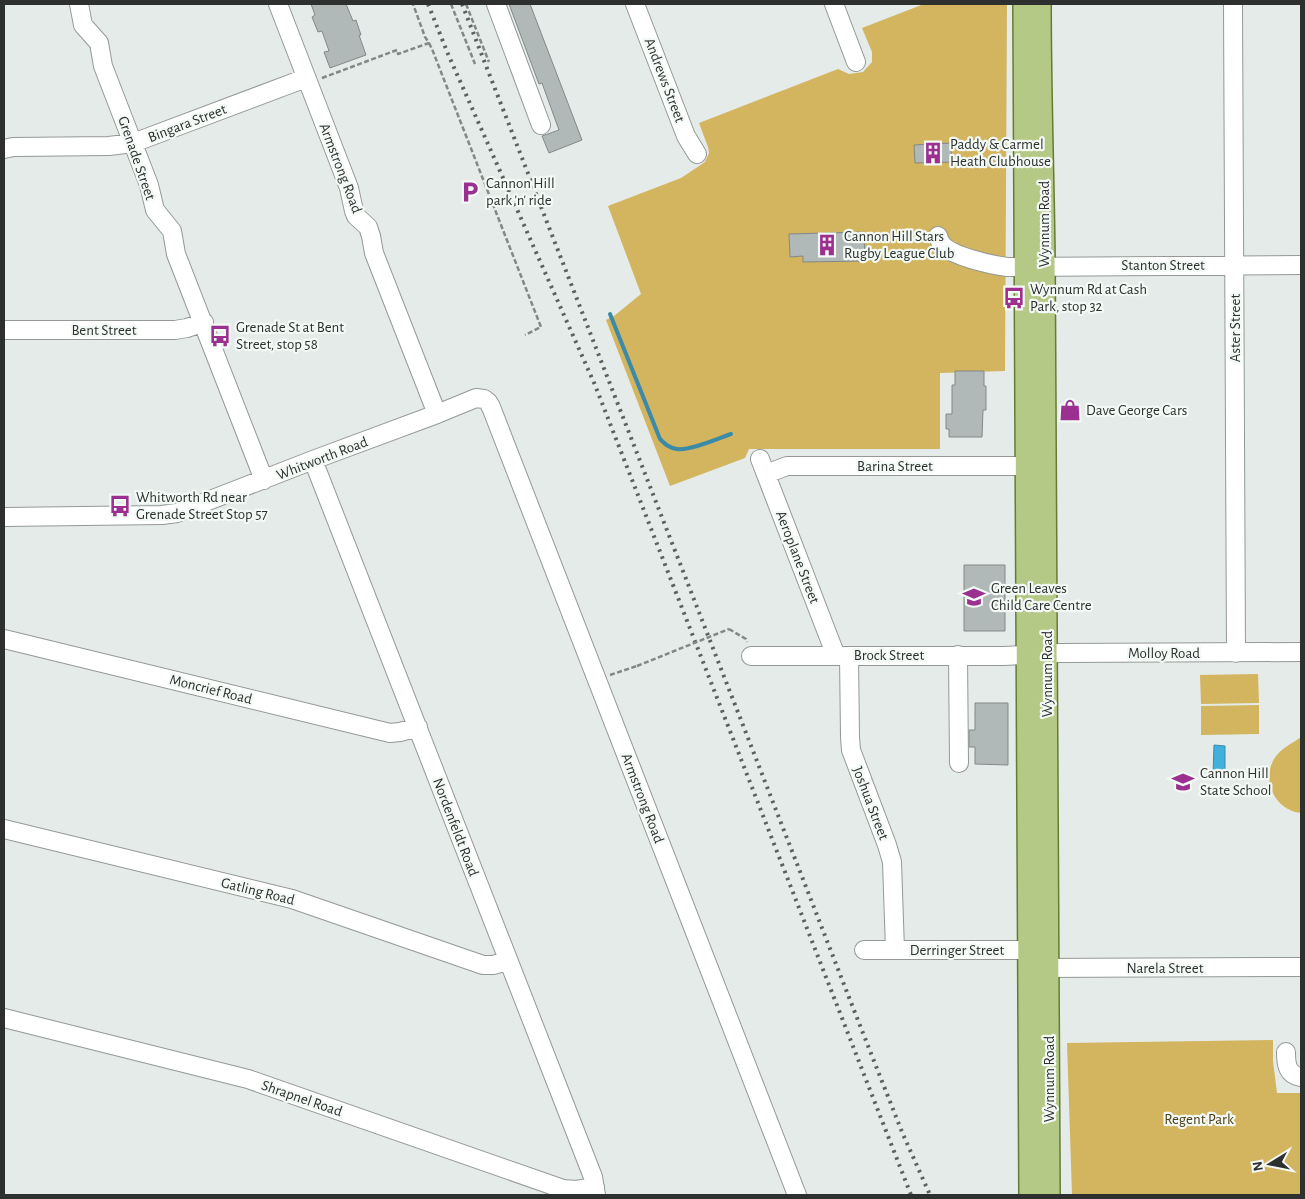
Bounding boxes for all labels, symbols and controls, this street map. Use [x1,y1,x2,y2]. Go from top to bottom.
street label: Andrews Street [642,36,688,125]
street label: Bingara Street [146,102,229,145]
street label: Grenade Street [115,114,158,202]
street label: Armstrong Road [316,121,365,215]
place label: Paddy & Carmel Heath Clubhouse [950,137,1051,169]
building icon: Paddy & Carmel Heath Clubhouse [920,140,946,166]
place label: Cannon Hill park 'n' ride [486,176,555,208]
parking icon: Cannon Hill park 'n' ride [457,179,483,205]
street label: Wynnum Road [1037,180,1052,267]
place label: Cannon Hill Stars Rugby League Club [844,229,955,261]
building icon: Cannon Hill Stars Rugby League Club [814,232,840,258]
street label: Stanton Street [1121,258,1205,273]
place label: Wynnum Rd at Cash Park, stop 32 [1030,282,1147,314]
bus stop icon: Wynnum Rd at Cash Park, stop 32 [1001,285,1027,311]
street label: Aster Street [1228,294,1243,362]
place label: Grenade St at Bent Street, stop 58 [236,320,344,352]
street label: Bent Street [71,323,137,338]
bus stop icon: Grenade St at Bent Street, stop 58 [207,323,233,349]
shop icon: Dave George Cars [1057,397,1083,423]
place label: Dave George Cars [1086,403,1187,418]
street label: Whitworth Road [275,434,370,483]
street label: Barina Street [857,459,933,474]
place label: Whitworth Rd near Grenade Street Stop 57 [136,490,268,522]
bus stop icon: Whitworth Rd near Grenade Street Stop 57 [107,493,133,519]
street label: Aeroplane Street [773,509,822,606]
place label: Green Leaves Child Care Centre [991,581,1092,613]
school or university icon: Green Leaves Child Care Centre [961,584,987,610]
street label: Wynnum Road [1040,630,1055,717]
street label: Molloy Road [1128,646,1200,661]
street label: Brock Street [854,648,924,663]
street label: Moncrief Road [168,672,254,707]
street label: Armstrong Road [618,751,667,845]
street label: Joshua Street [850,764,891,842]
place label: Cannon Hill State School [1200,766,1272,798]
school or university icon: Cannon Hill State School [1170,769,1196,795]
street label: Nordenfeldt Road [430,776,481,879]
street label: Gatling Road [220,875,296,908]
street label: Derringer Street [910,943,1004,958]
street label: Narela Street [1127,961,1204,976]
street label: Wynnum Road [1042,1035,1057,1122]
street label: Shrapnel Road [260,1078,344,1119]
park label: Regent Park [1164,1112,1234,1127]
north arrow [1245,1139,1295,1189]
text: N [1250,1160,1266,1172]

